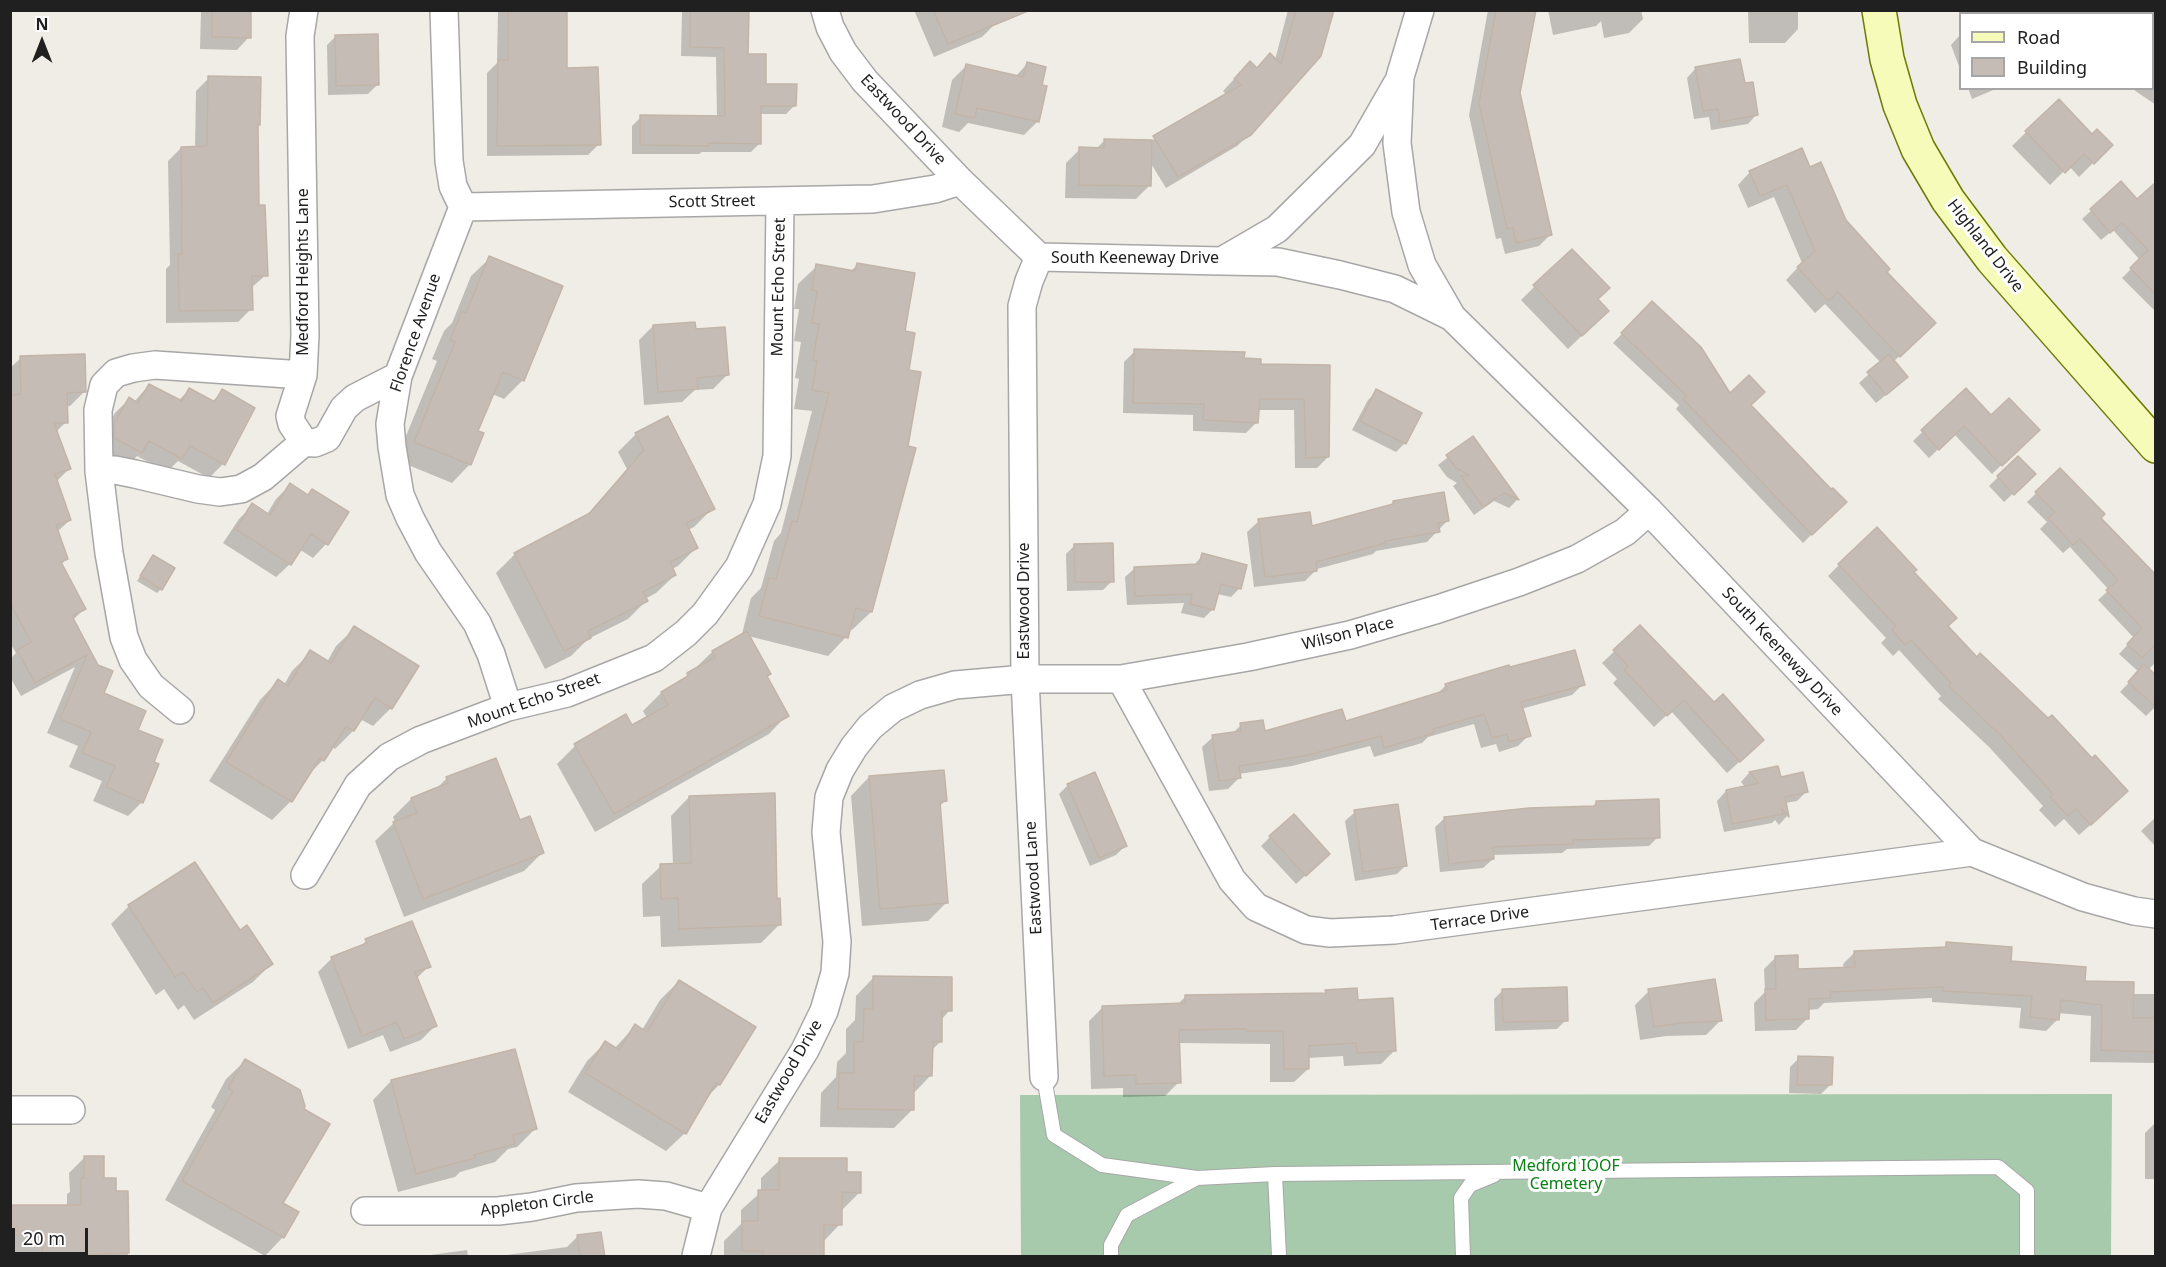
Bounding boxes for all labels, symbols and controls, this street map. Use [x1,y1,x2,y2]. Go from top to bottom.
north arrow [12,12,72,72]
legend [1959,12,2154,90]
text: N [35,13,49,35]
text: Road [2017,25,2060,49]
text: Building [2017,55,2087,79]
street label: Eastwood Drive [856,71,950,169]
street label: Medford Heights Lane [293,188,313,356]
street label: Scott Street [669,192,755,212]
street label: Highland Drive [1943,196,2027,296]
street label: Mount Echo Street [768,217,790,357]
street label: South Keeneway Drive [1051,248,1219,268]
street label: Florence Avenue [387,271,445,395]
street label: Eastwood Drive [1014,543,1034,659]
street label: South Keeneway Drive [1718,584,1846,720]
street label: Wilson Place [1300,613,1396,655]
street label: Mount Echo Street [465,669,603,733]
street label: Eastwood Lane [1021,821,1047,935]
street label: Terrace Drive [1430,903,1530,935]
street label: Eastwood Drive [751,1017,827,1127]
park label: Medford IOOF Cemetery [1512,1156,1620,1194]
street label: Appleton Circle [479,1188,595,1220]
scale bar [15,1216,92,1254]
text: 20 m [23,1226,65,1250]

